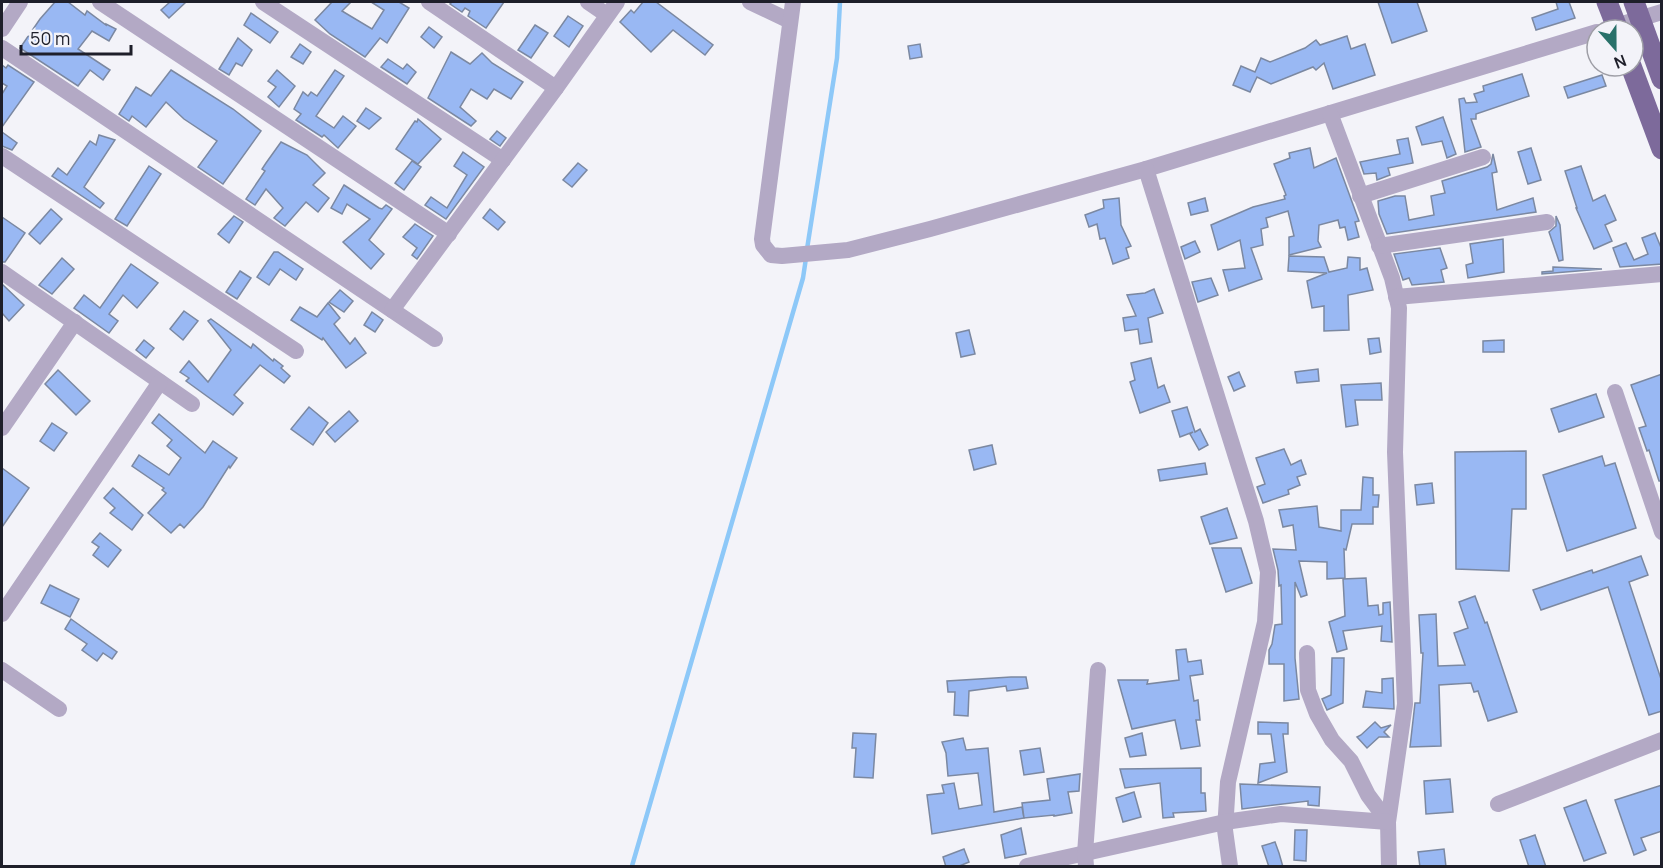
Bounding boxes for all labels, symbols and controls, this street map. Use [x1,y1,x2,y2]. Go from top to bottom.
scale bar [21,18,130,56]
north arrow [1585,18,1645,78]
text: 50 m [30,26,70,50]
text: N [1611,50,1630,74]

